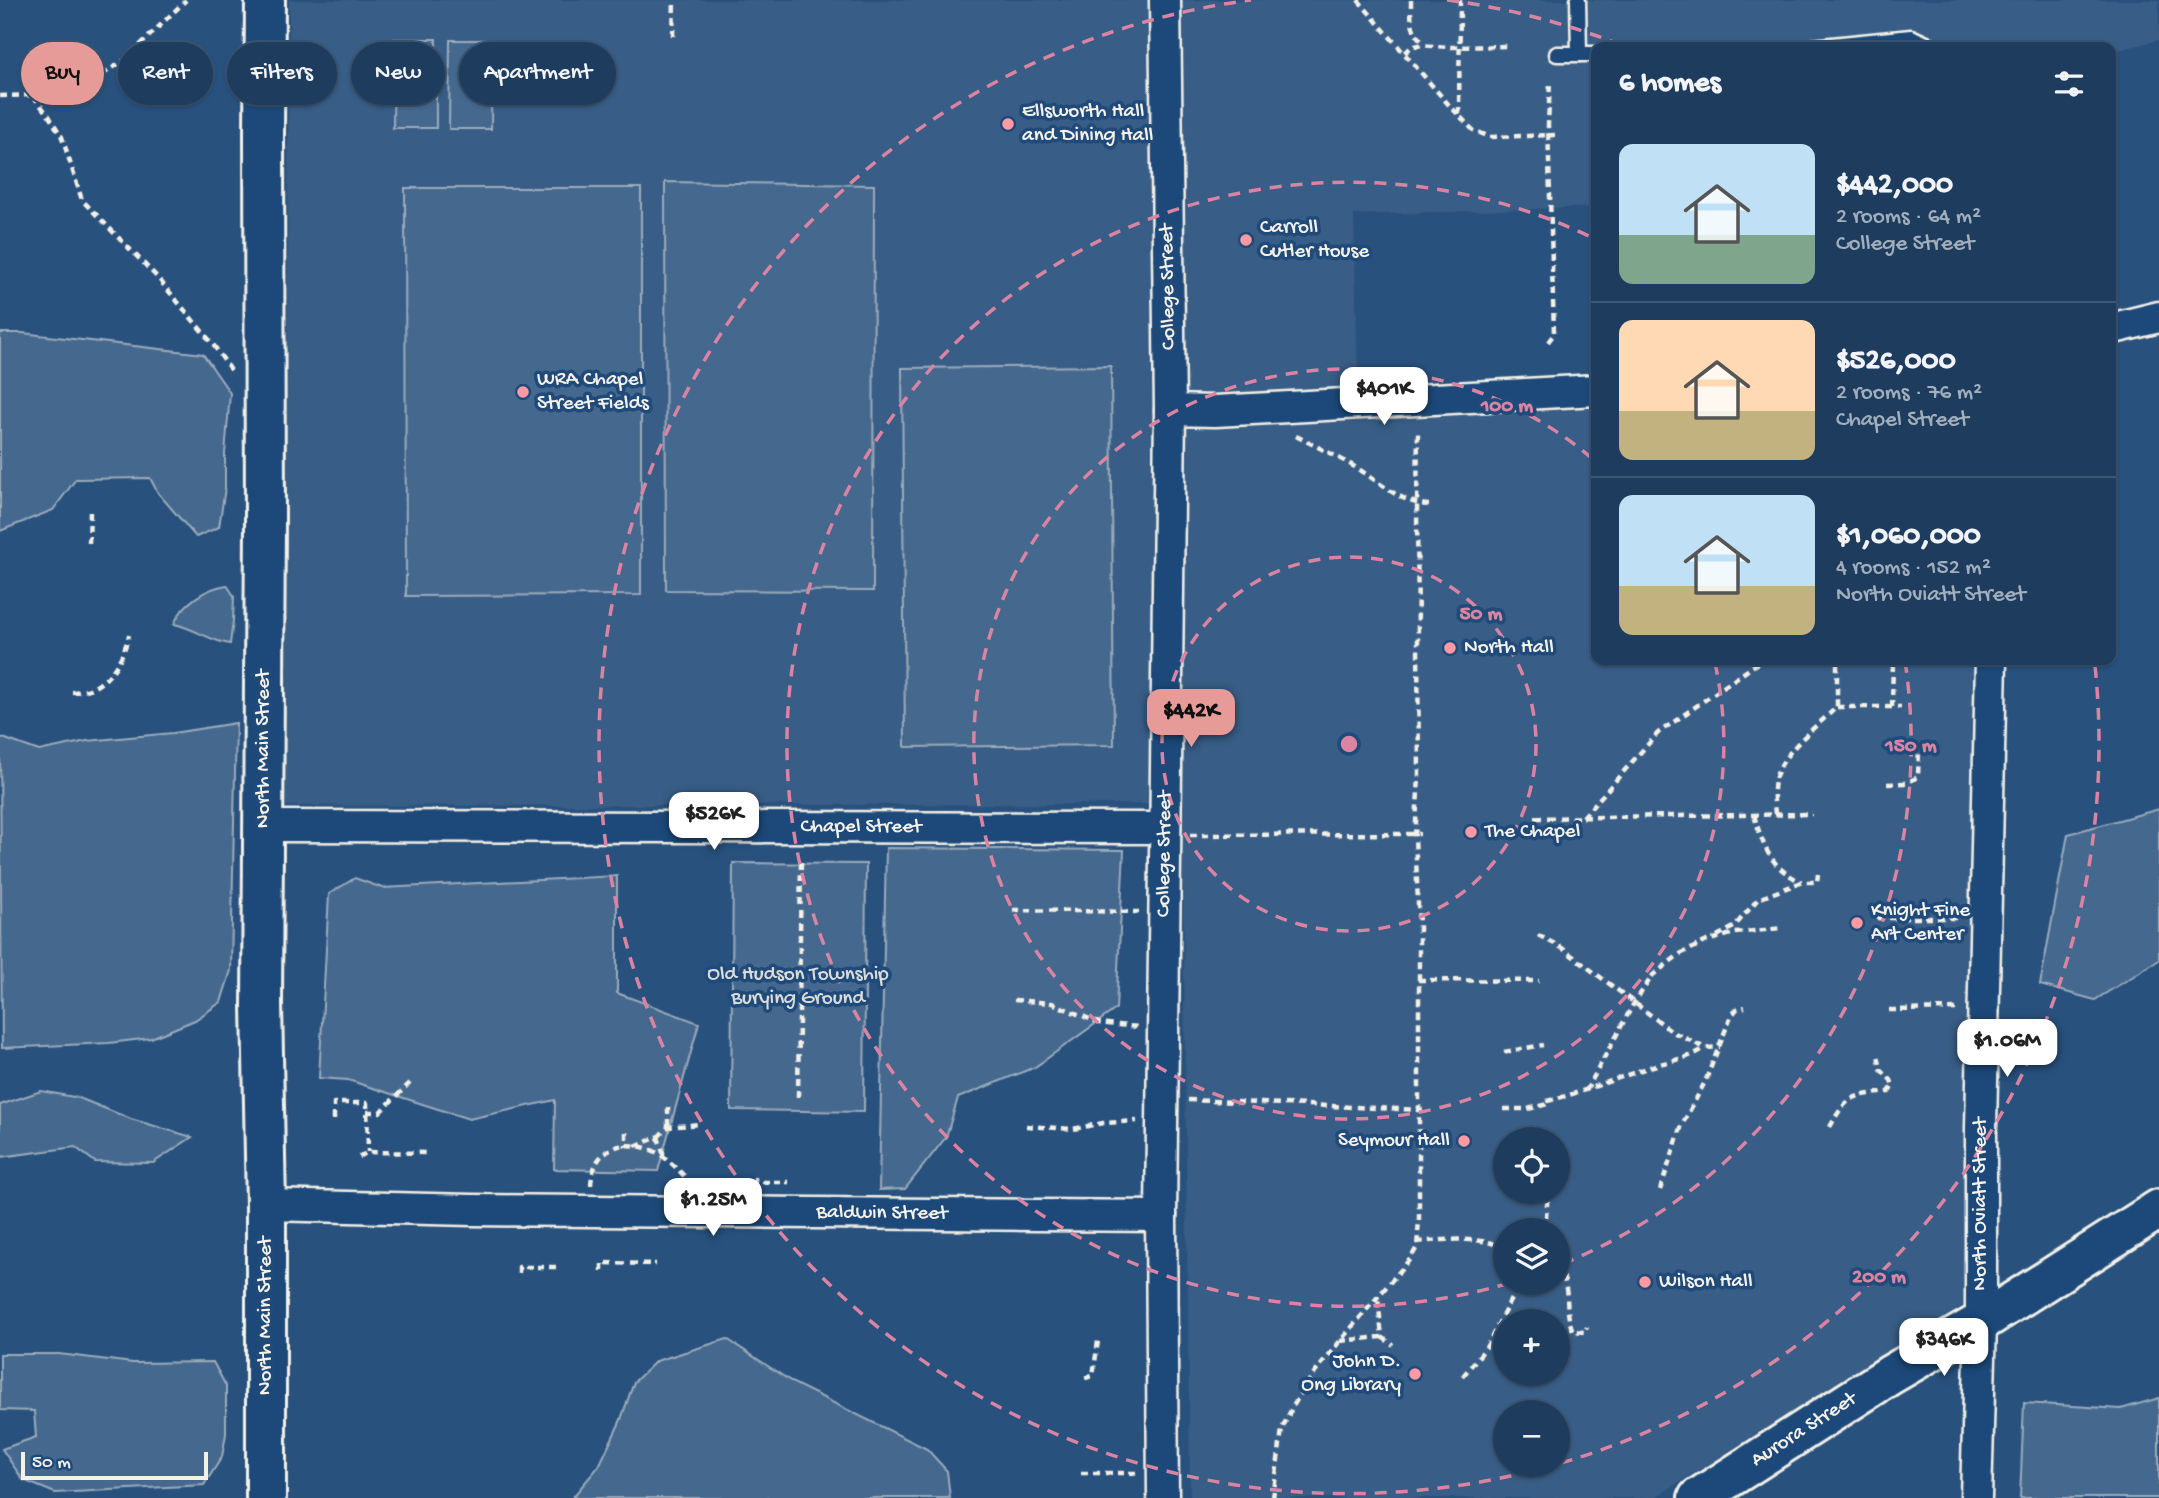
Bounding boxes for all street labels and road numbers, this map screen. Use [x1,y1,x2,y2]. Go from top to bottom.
street label: College Street [1155,221,1183,350]
street label: North Main Street [252,667,277,828]
street label: College Street [1152,788,1178,917]
street label: Chapel Street [800,815,924,840]
street label: North Oviatt Street [1969,1115,1994,1291]
street label: Baldwin Street [815,1200,950,1227]
street label: North Main Street [254,1234,279,1395]
street label: Aurora Street [1747,1386,1864,1473]

